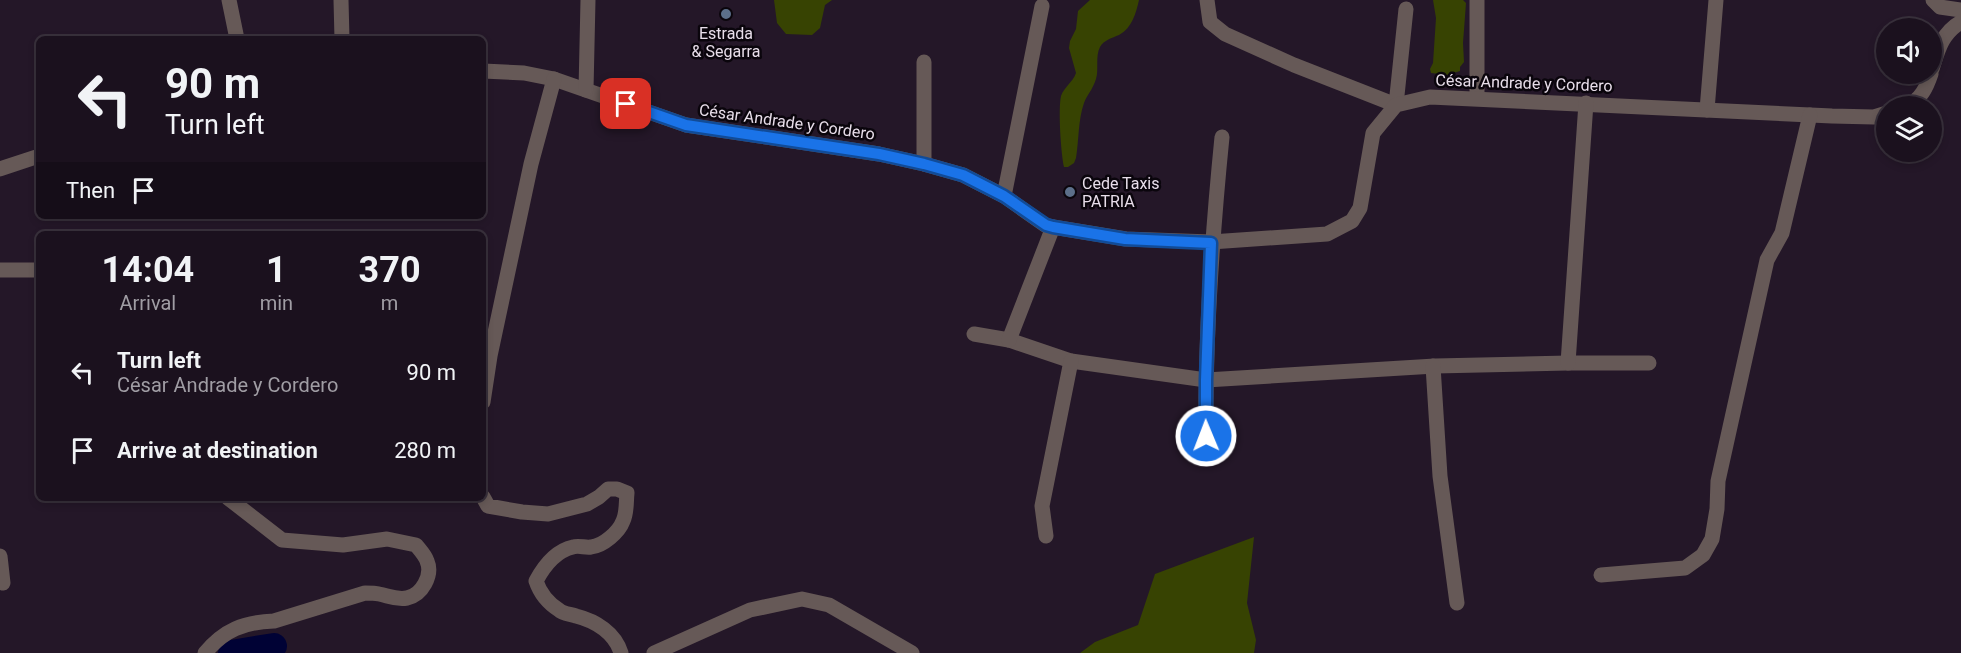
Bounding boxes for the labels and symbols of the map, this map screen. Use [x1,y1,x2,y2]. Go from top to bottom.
marker: Estrada & Segarra [719,7,733,21]
place label: Estrada & Segarra [692,24,760,61]
street label: César Andrade y Cordero [1435,70,1613,96]
pin [600,78,651,129]
street label: César Andrade y Cordero [698,100,876,144]
place label: Cede Taxis PATRIA [1082,174,1160,211]
marker: Cede Taxis PATRIA [1063,185,1077,199]
position arrow [1174,404,1238,468]

